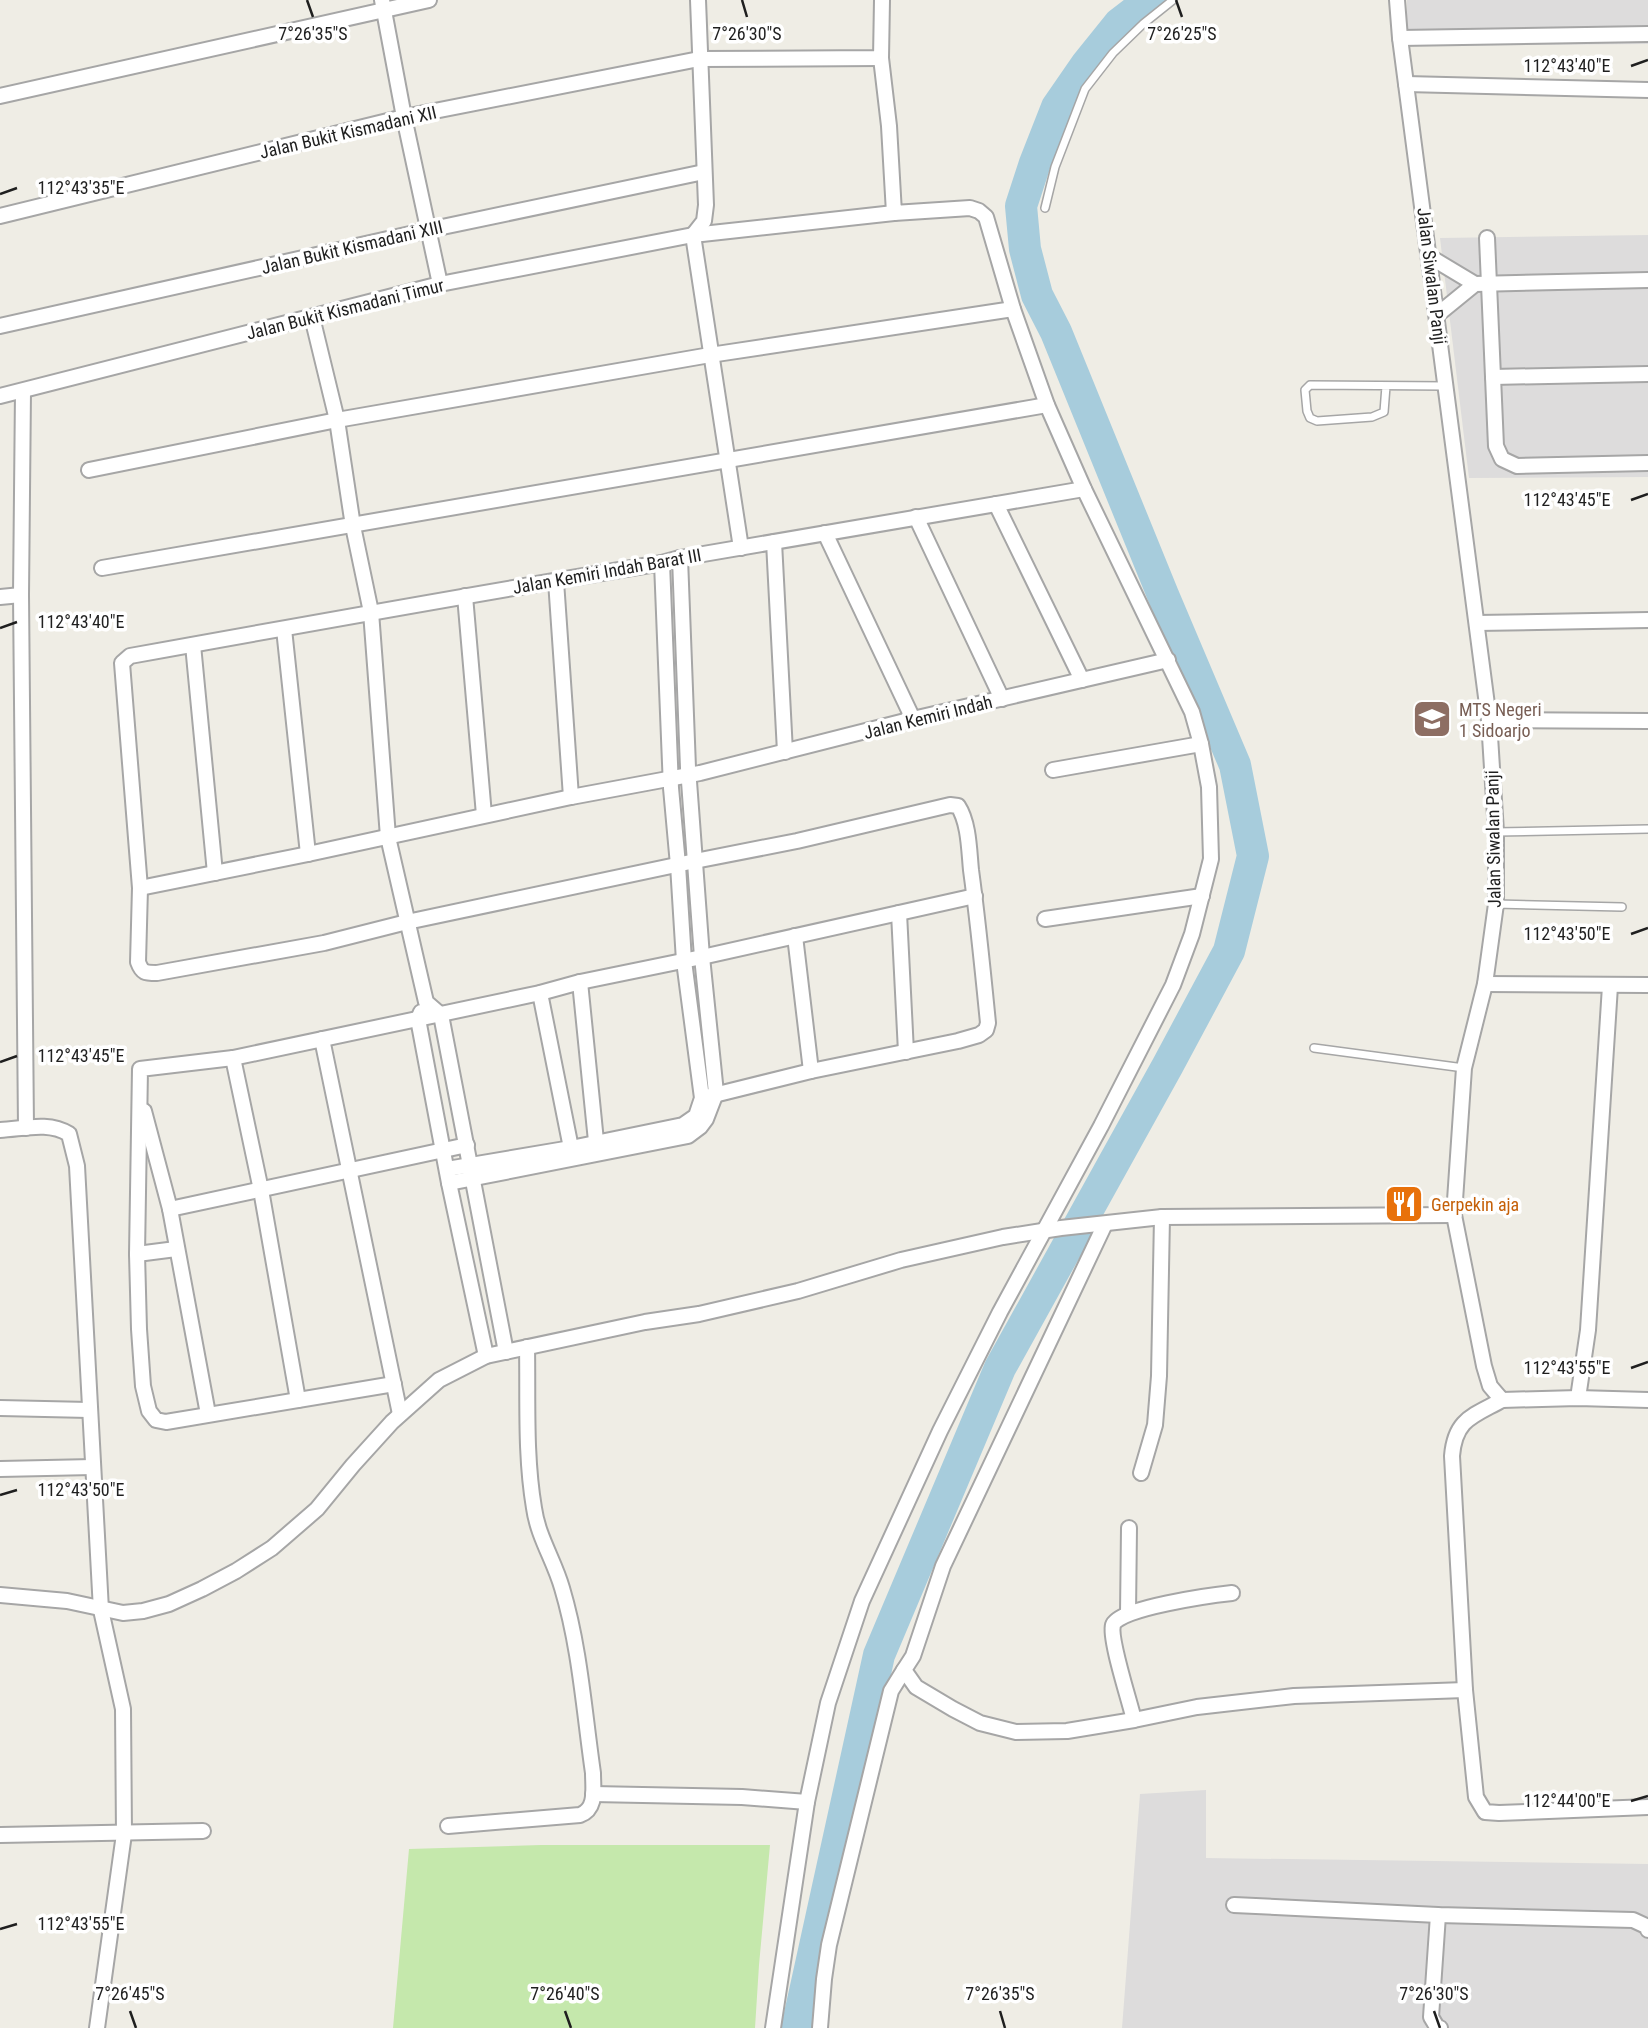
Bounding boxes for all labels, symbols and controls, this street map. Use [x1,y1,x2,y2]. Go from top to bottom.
text: 7°26'35"S [278,23,348,44]
text: 7°26'30"S [712,23,782,44]
text: 7°26'25"S [1147,23,1217,44]
text: 112°43'40"E [1524,55,1610,76]
street label: Jalan Bukit Kismadani XII [257,101,439,163]
text: 112°43'35"E [38,177,124,198]
street label: Jalan Siwalan Panji [1413,206,1451,346]
street label: Jalan Bukit Kismadani XIII [259,216,445,278]
street label: Jalan Bukit Kismadani Timur [244,274,446,344]
text: 112°43'45"E [1524,489,1610,510]
street label: Jalan Kemiri Indah Barat III [511,544,703,598]
text: 112°43'40"E [38,611,124,632]
street label: Jalan Kemiri Indah [861,691,995,743]
school or university icon: MTS Negeri 1 Sidoarjo [1411,698,1453,740]
place label: MTS Negeri 1 Sidoarjo [1459,699,1542,741]
street label: Jalan Siwalan Panji [1481,770,1505,908]
text: 112°43'50"E [1524,923,1610,944]
text: 112°43'45"E [38,1045,124,1066]
restaurant icon: Gerpekin aja [1383,1183,1425,1225]
place label: Gerpekin aja [1431,1194,1519,1215]
text: 112°43'55"E [1524,1357,1610,1378]
text: 112°43'50"E [38,1479,124,1500]
text: 112°44'00"E [1524,1790,1610,1811]
text: 112°43'55"E [38,1913,124,1934]
text: 7°26'45"S [95,1983,165,2004]
text: 7°26'40"S [530,1983,600,2004]
text: 7°26'35"S [965,1983,1035,2004]
text: 7°26'30"S [1399,1983,1469,2004]

